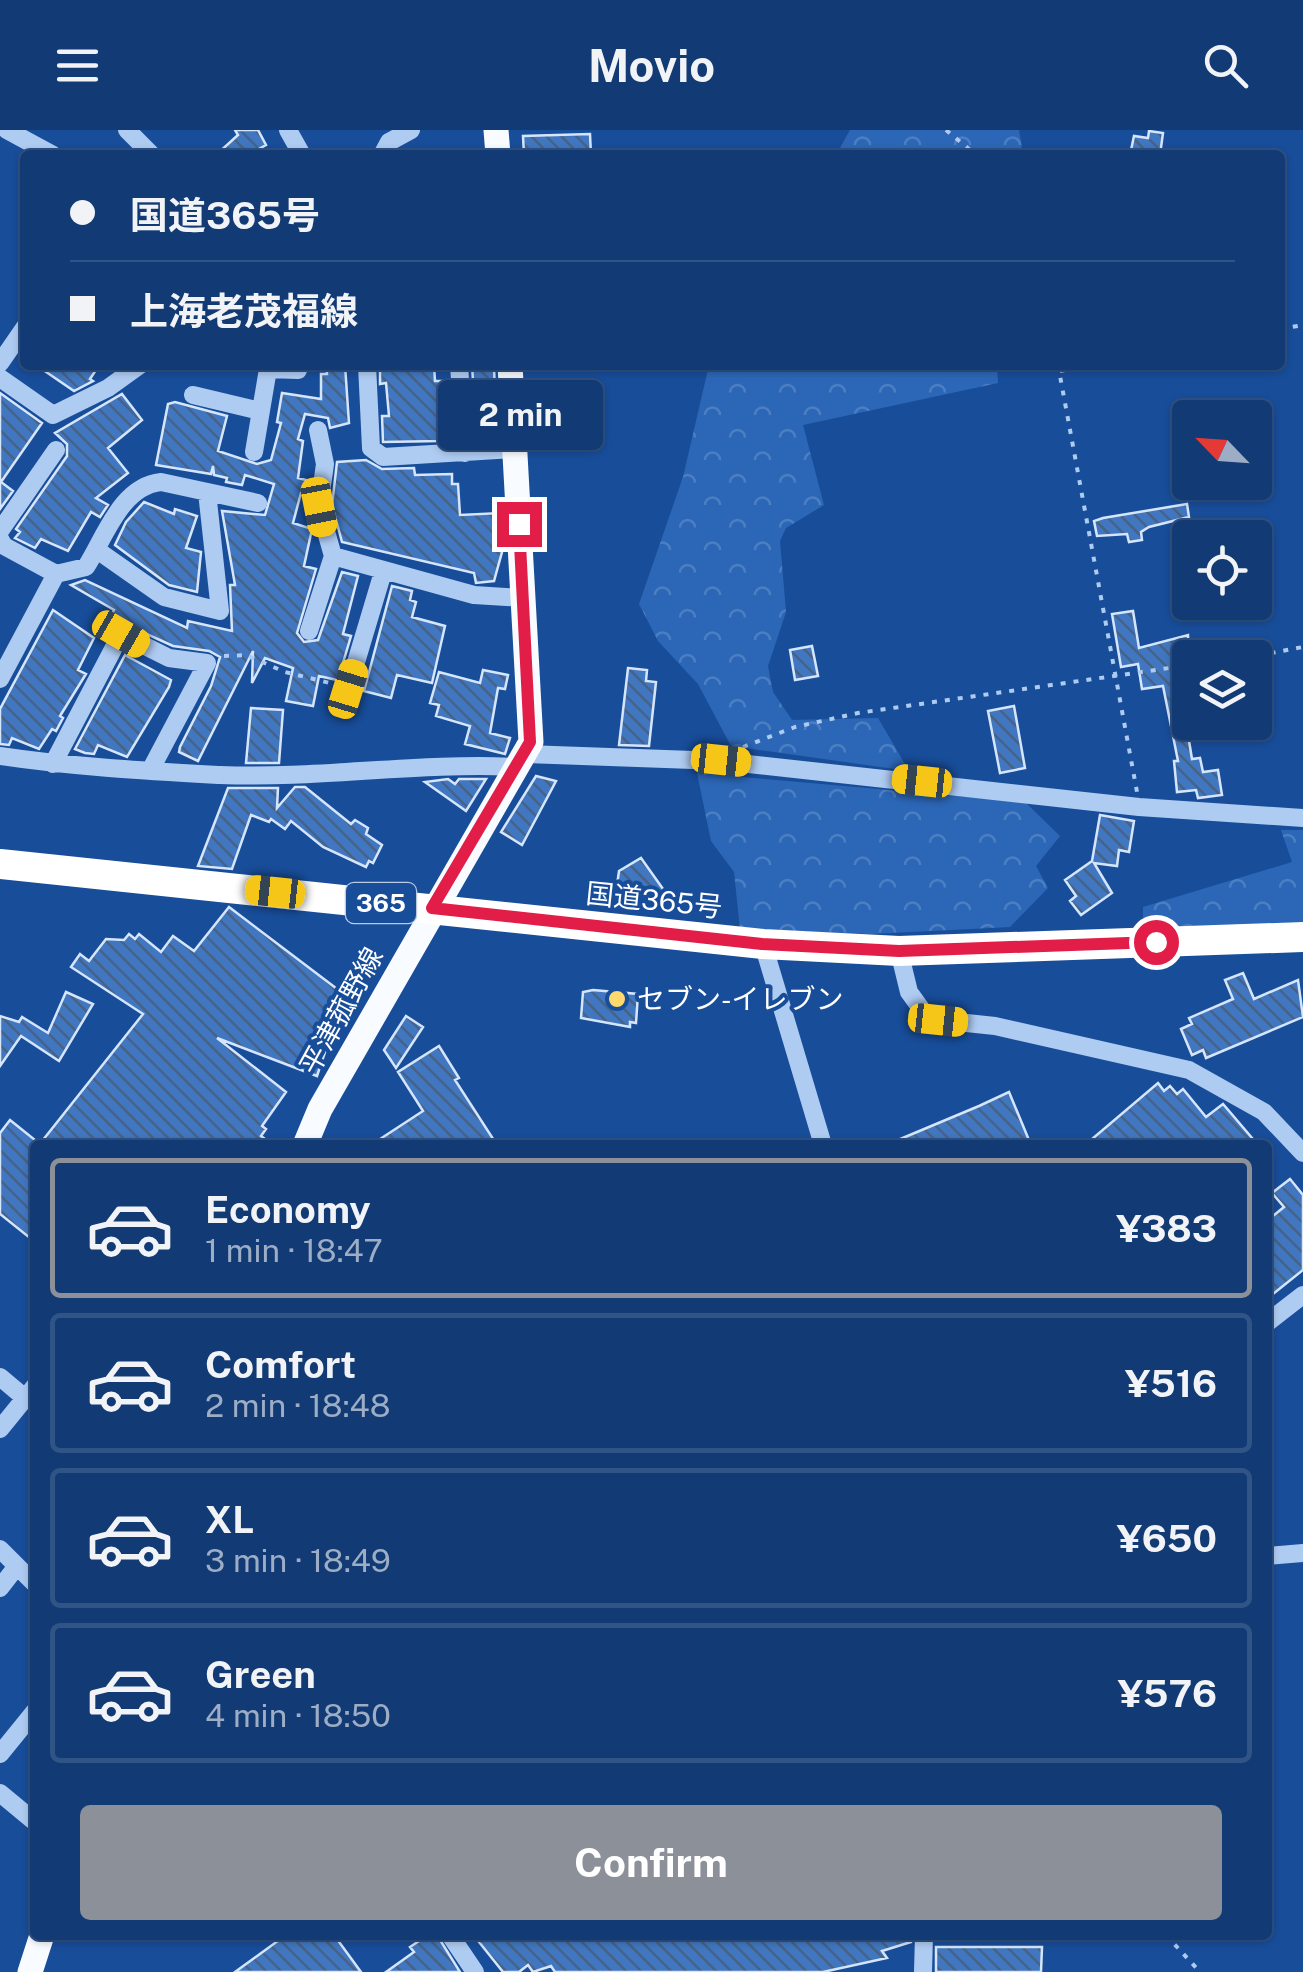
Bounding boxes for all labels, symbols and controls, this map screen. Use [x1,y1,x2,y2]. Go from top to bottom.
icon: menu [50,38,105,93]
icon: search [1198,38,1253,93]
text: Movio [588,39,715,92]
text: 国道365号 [130,193,320,238]
text: 上海老茂福線 [130,289,358,334]
callout: 2 min [436,379,602,449]
text: 2 min [479,396,562,433]
north arrow [1172,400,1272,500]
map controls [1172,400,1272,740]
car [299,475,339,539]
route end [497,502,542,547]
button: locate [1172,520,1272,620]
car [88,606,154,662]
button: layers [1172,640,1272,740]
car [325,656,371,722]
car [690,742,752,778]
car [891,763,953,799]
car [244,874,306,910]
street label: 国道365号 [584,876,724,923]
road number: 365 [346,883,416,923]
route start [1134,920,1179,965]
street label: 平津菰野線 [292,942,389,1080]
place label: セブン-イレブン [637,982,844,1015]
marker: セブン-イレブン [606,988,628,1010]
car [907,1002,969,1038]
icon: car [85,1183,175,1273]
text: Economy [205,1187,371,1232]
text: ¥383 [1116,1206,1217,1251]
text: 1 min · 18:47 [205,1232,383,1269]
icon: car [85,1338,175,1428]
text: Comfort [205,1342,356,1387]
text: ¥516 [1125,1361,1217,1406]
text: 2 min · 18:48 [205,1387,390,1424]
icon: car [85,1493,175,1583]
text: XL [205,1497,254,1542]
text: ¥650 [1117,1516,1217,1561]
text: 3 min · 18:49 [205,1542,391,1579]
icon: car [85,1648,175,1738]
text: Green [205,1652,316,1697]
text: ¥576 [1118,1671,1217,1716]
text: 4 min · 18:50 [205,1697,391,1734]
button: Confirm [80,1805,1222,1920]

